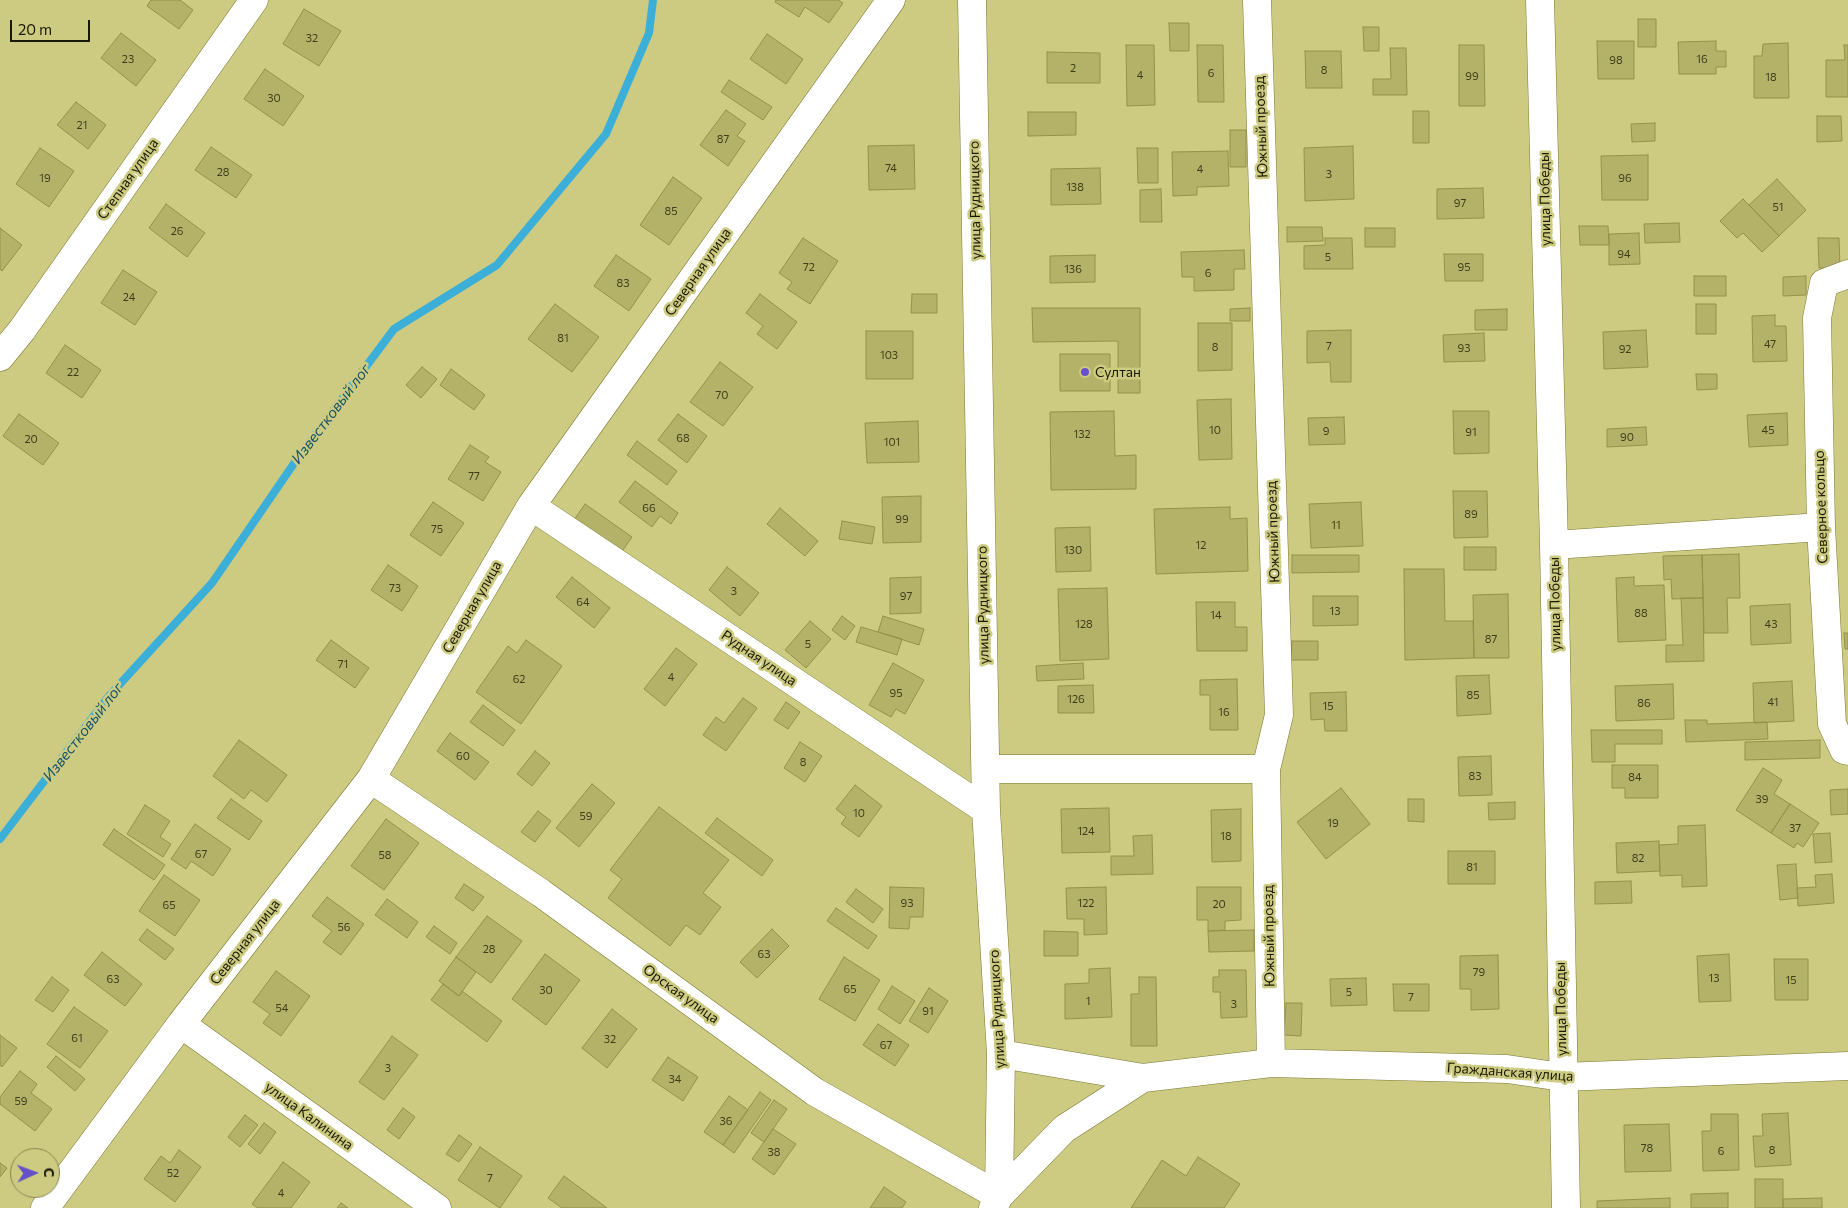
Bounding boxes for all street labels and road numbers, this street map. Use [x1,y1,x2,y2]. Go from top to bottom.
street label: Южный проезд [1251,76,1271,178]
street label: Степная улица [94,135,162,223]
street label: улица Рудницкого [966,140,984,260]
street label: улица Победы [1536,152,1554,246]
street label: Северная улица [661,225,735,319]
street label: Северное кольцо [1811,450,1831,564]
street label: Южный проезд [1263,481,1283,583]
street label: улица Рудницкого [974,545,992,665]
street label: улица Победы [1546,557,1564,651]
street label: Северная улица [439,558,505,656]
street label: Рудная улица [718,627,800,689]
street label: Южный проезд [1260,885,1278,987]
street label: Северная улица [207,896,283,988]
street label: улица Рудницкого [986,949,1008,1069]
street label: Орская улица [640,961,722,1027]
street label: улица Победы [1552,962,1570,1056]
street label: Гражданская улица [1446,1059,1574,1085]
street label: улица Калинина [262,1078,356,1154]

